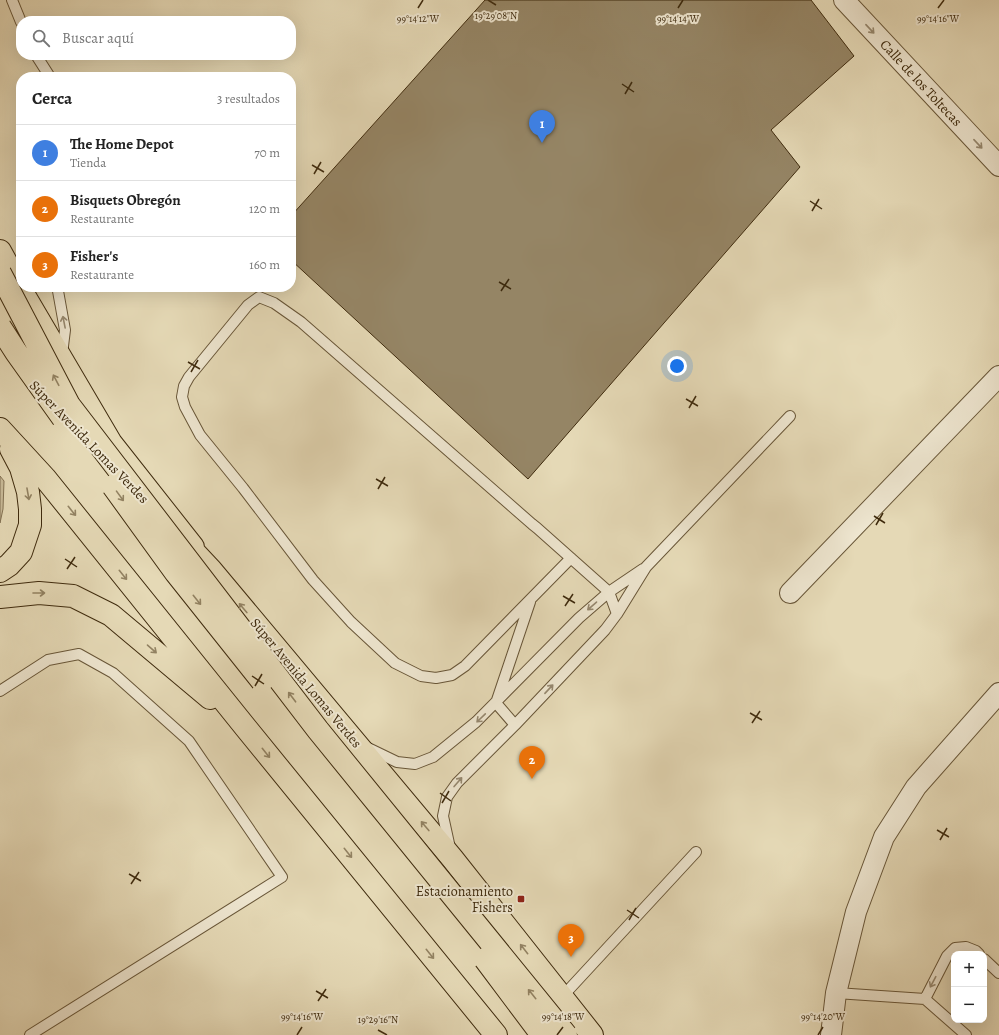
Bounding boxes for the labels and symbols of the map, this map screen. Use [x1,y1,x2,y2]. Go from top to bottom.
text: 19°29'08"N [475,9,517,22]
text: 99°14'12"W [397,12,440,25]
text: 99°14'14"W [657,12,700,25]
text: 99°14'16"W [917,12,960,25]
one-way arrow [866,23,875,34]
street label: Calle de los Toltecas [876,35,966,131]
pin: 1 [529,110,555,143]
one-way arrow [973,139,983,149]
one-way arrow [59,316,67,329]
your location [667,356,687,376]
one-way arrow [51,374,59,386]
street label: Súper Avenida Lomas Verdes [25,376,153,508]
one-way arrow [24,487,32,500]
one-way arrow [115,490,124,501]
one-way arrow [67,506,76,517]
one-way arrow [119,570,127,581]
one-way arrow [32,589,45,597]
one-way arrow [192,595,201,605]
one-way arrow [587,602,597,611]
one-way arrow [239,603,248,614]
street label: Súper Avenida Lomas Verdes [246,614,366,752]
one-way arrow [146,645,157,654]
one-way arrow [544,685,553,695]
one-way arrow [288,691,296,702]
one-way arrow [476,713,486,722]
pin: 2 [519,746,545,779]
one-way arrow [262,747,270,758]
one-way arrow [454,777,463,788]
one-way arrow [421,821,430,831]
one-way arrow [344,848,353,859]
place label: Estacionamiento Fishers [416,882,513,917]
marker: Estacionamiento Fishers [516,894,526,904]
pin: 3 [558,924,584,957]
one-way arrow [520,944,529,955]
one-way arrow [426,949,435,960]
one-way arrow [929,976,937,988]
one-way arrow [528,988,537,999]
text: 99°14'16"W [281,1010,324,1023]
text: 99°14'18"W [542,1010,585,1023]
text: 99°14'20"W [801,1010,846,1023]
text: 19°29'16"N [358,1013,398,1026]

